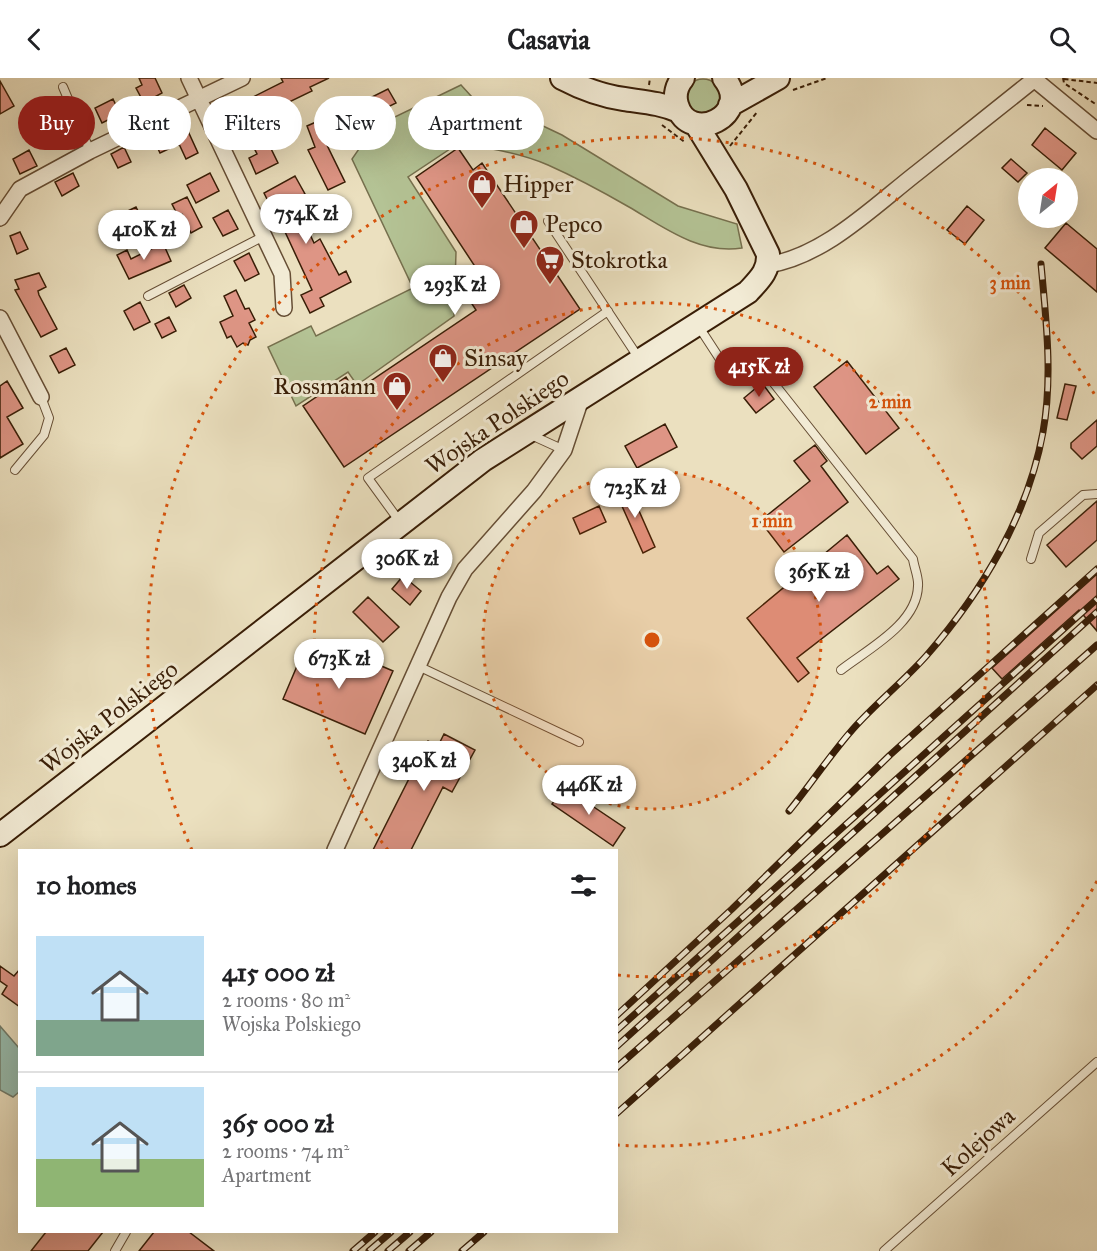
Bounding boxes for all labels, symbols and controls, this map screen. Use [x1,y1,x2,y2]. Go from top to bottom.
icon: back [18,23,51,56]
text: Casavia [507,23,590,56]
icon: search [1046,23,1079,56]
chip: Buy [18,96,95,150]
chip: Rent [107,96,191,150]
chip: Filters [203,96,302,150]
chip: New [314,96,396,150]
chip: Apartment [408,96,544,150]
shop icon: Hipper [466,168,498,210]
north arrow [1018,168,1078,228]
map controls [1018,168,1078,228]
place label: Hipper [503,169,573,199]
pin: 754K zł [251,194,361,245]
text: 754K zł [274,201,338,225]
shop icon: Pepco [508,208,540,250]
place label: Pepco [545,209,603,239]
pin: 410K zł [89,210,199,261]
text: 410K zł [112,217,176,241]
supermarket icon: Stokrotka [534,244,566,286]
place label: Stokrotka [571,245,668,275]
pin: 293K zł [400,265,510,316]
text: 293K zł [424,272,486,296]
text: 3 min [990,272,1031,295]
shop icon: Sinsay [427,342,459,384]
place label: Sinsay [464,343,528,373]
pin: 415K zł [704,347,814,398]
text: 415K zł [728,354,790,378]
street label: Wojska Polskiego [420,363,574,481]
shop icon: Rossmann [381,370,413,412]
place label: Rossmann [273,371,376,401]
text: 2 min [869,391,912,413]
pin: 723K zł [580,468,690,519]
text: 723K zł [604,475,666,499]
text: 1 min [752,510,793,532]
pin: 306K zł [352,539,462,590]
text: 306K zł [375,546,439,570]
pin: 365K zł [764,552,874,603]
text: 365K zł [789,559,849,583]
centre of rings [642,630,662,650]
pin: 673K zł [284,639,394,690]
text: 673K zł [308,646,370,670]
street label: Wojska Polskiego [34,654,184,780]
pin: 340K zł [369,741,479,792]
text: 340K zł [392,748,456,772]
pin: 446K zł [534,765,644,816]
text: 446K zł [556,772,622,796]
text: 10 homes [36,869,137,901]
icon: filters [567,869,600,902]
text: 415 000 zł [222,956,334,988]
icon: home [84,960,156,1032]
text: 2 rooms · 80 m² [222,988,350,1012]
text: Wojska Polskiego [222,1012,361,1036]
street label: Kolejowa [935,1100,1022,1183]
text: 365 000 zł [222,1107,333,1139]
icon: home [84,1111,156,1183]
text: 2 rooms · 74 m² [222,1139,349,1163]
text: Apartment [222,1163,311,1187]

